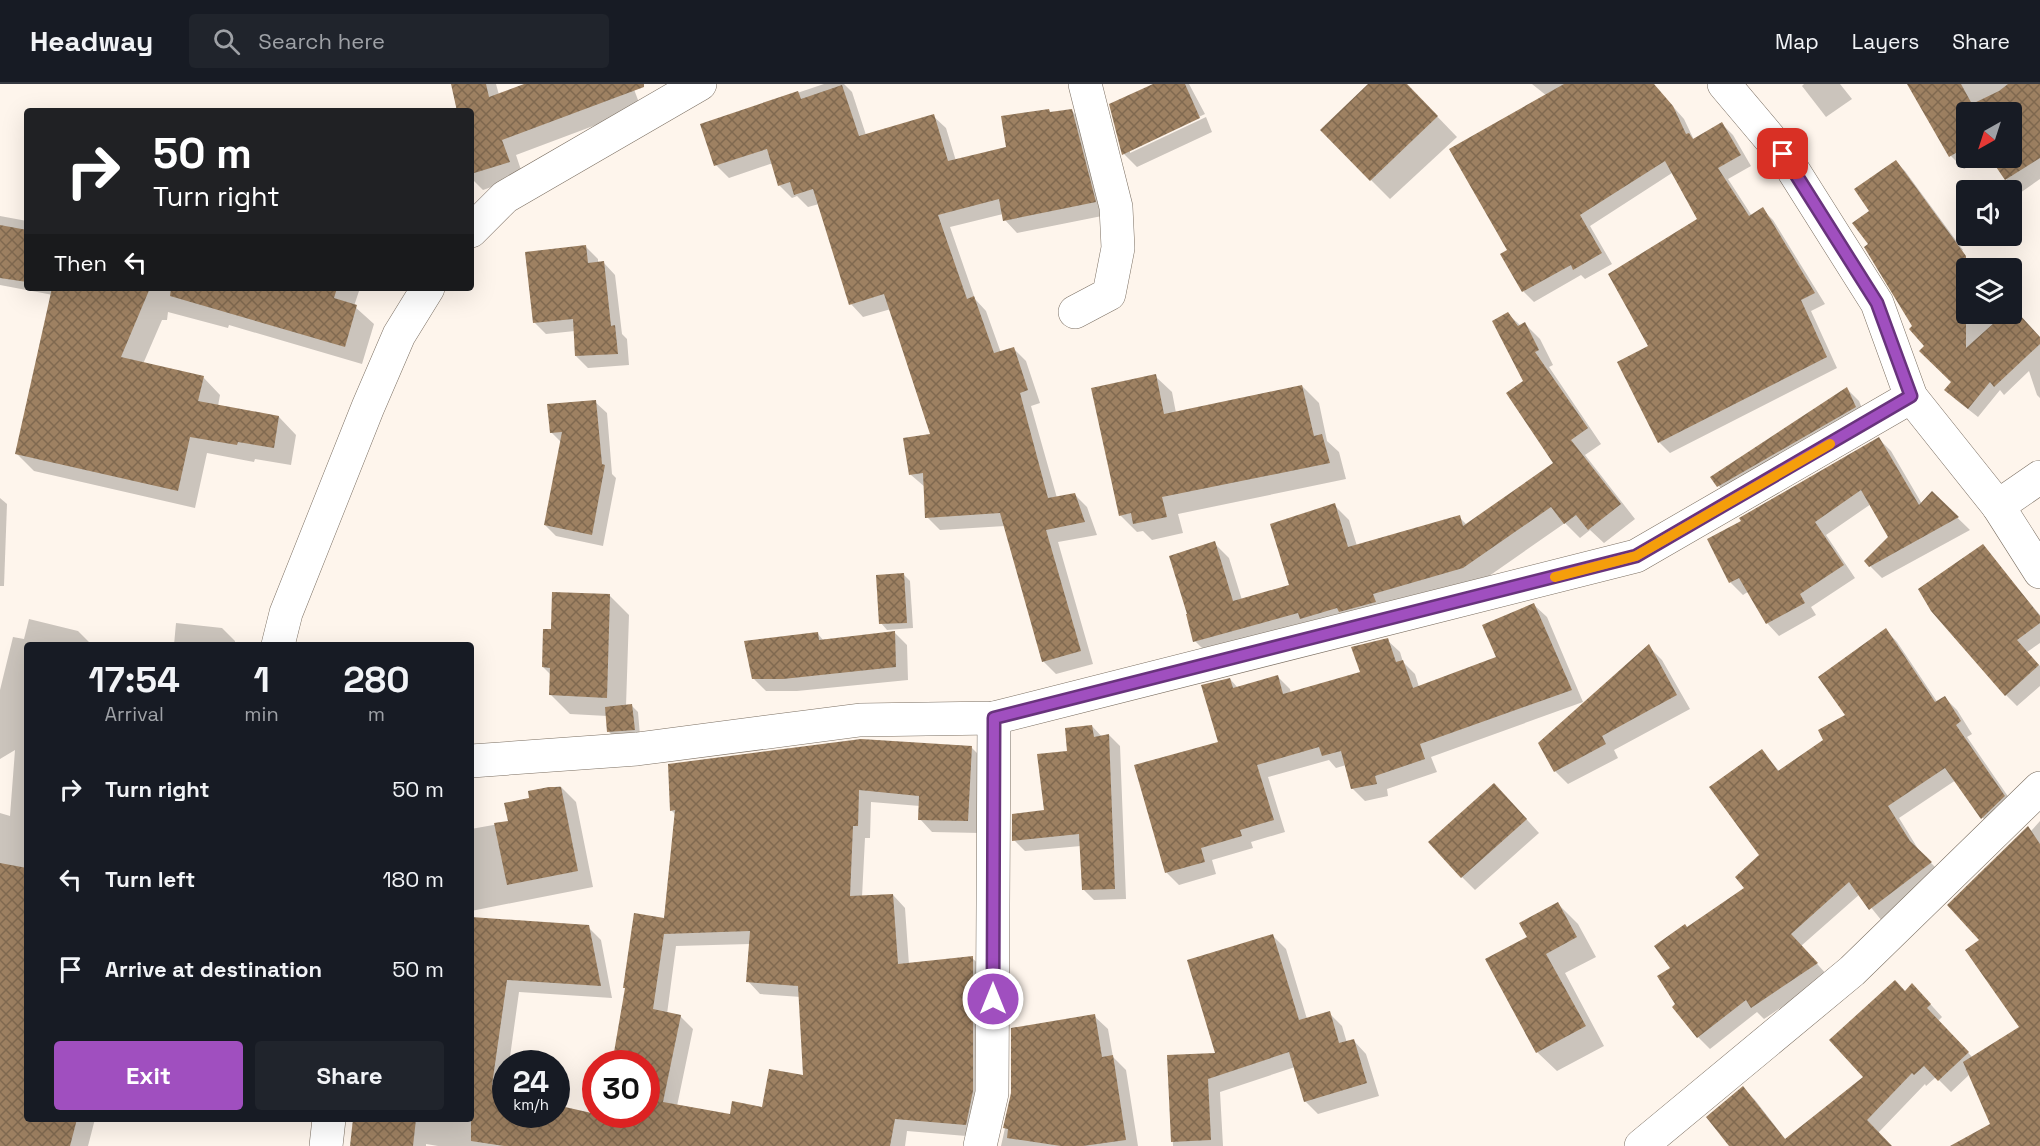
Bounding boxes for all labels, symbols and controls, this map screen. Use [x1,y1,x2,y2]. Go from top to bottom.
search box [189,14,609,68]
text: Headway [30,23,153,59]
icon: search [210,25,243,58]
text: Search here [258,27,385,55]
text: Map [1775,28,1819,55]
text: Layers [1852,28,1919,55]
text: Share [1952,28,2010,55]
north arrow [1956,102,2022,168]
map controls [1956,102,2022,324]
text: 50 m [153,127,252,180]
pin [1757,128,1808,179]
icon: right [54,132,132,210]
icon: arrive [1766,137,1799,170]
text: Turn right [153,179,280,214]
button: sound [1956,180,2022,246]
icon: left [119,246,152,279]
text: Then [54,249,107,277]
button: layers [1956,258,2022,324]
text: 17:54 [88,657,180,703]
text: 1 [253,657,270,703]
text: 280 [343,657,410,703]
text: Arrival [104,701,164,727]
text: min [244,701,279,727]
text: m [368,701,385,727]
icon: right [54,773,87,806]
text: Turn right [105,775,210,803]
text: 50 m [392,775,444,803]
icon: left [54,863,87,896]
text: Turn left [105,865,195,893]
text: 180 m [382,865,444,893]
icon: arrive [54,953,87,986]
text: Arrive at destination [105,955,322,983]
text: 50 m [392,955,444,983]
position arrow [961,967,1025,1031]
button: Exit [54,1041,243,1110]
button: Share [255,1041,444,1110]
speed limit sign: 30 [582,1050,660,1128]
text: 24 [513,1062,549,1101]
text: km/h [513,1095,549,1114]

